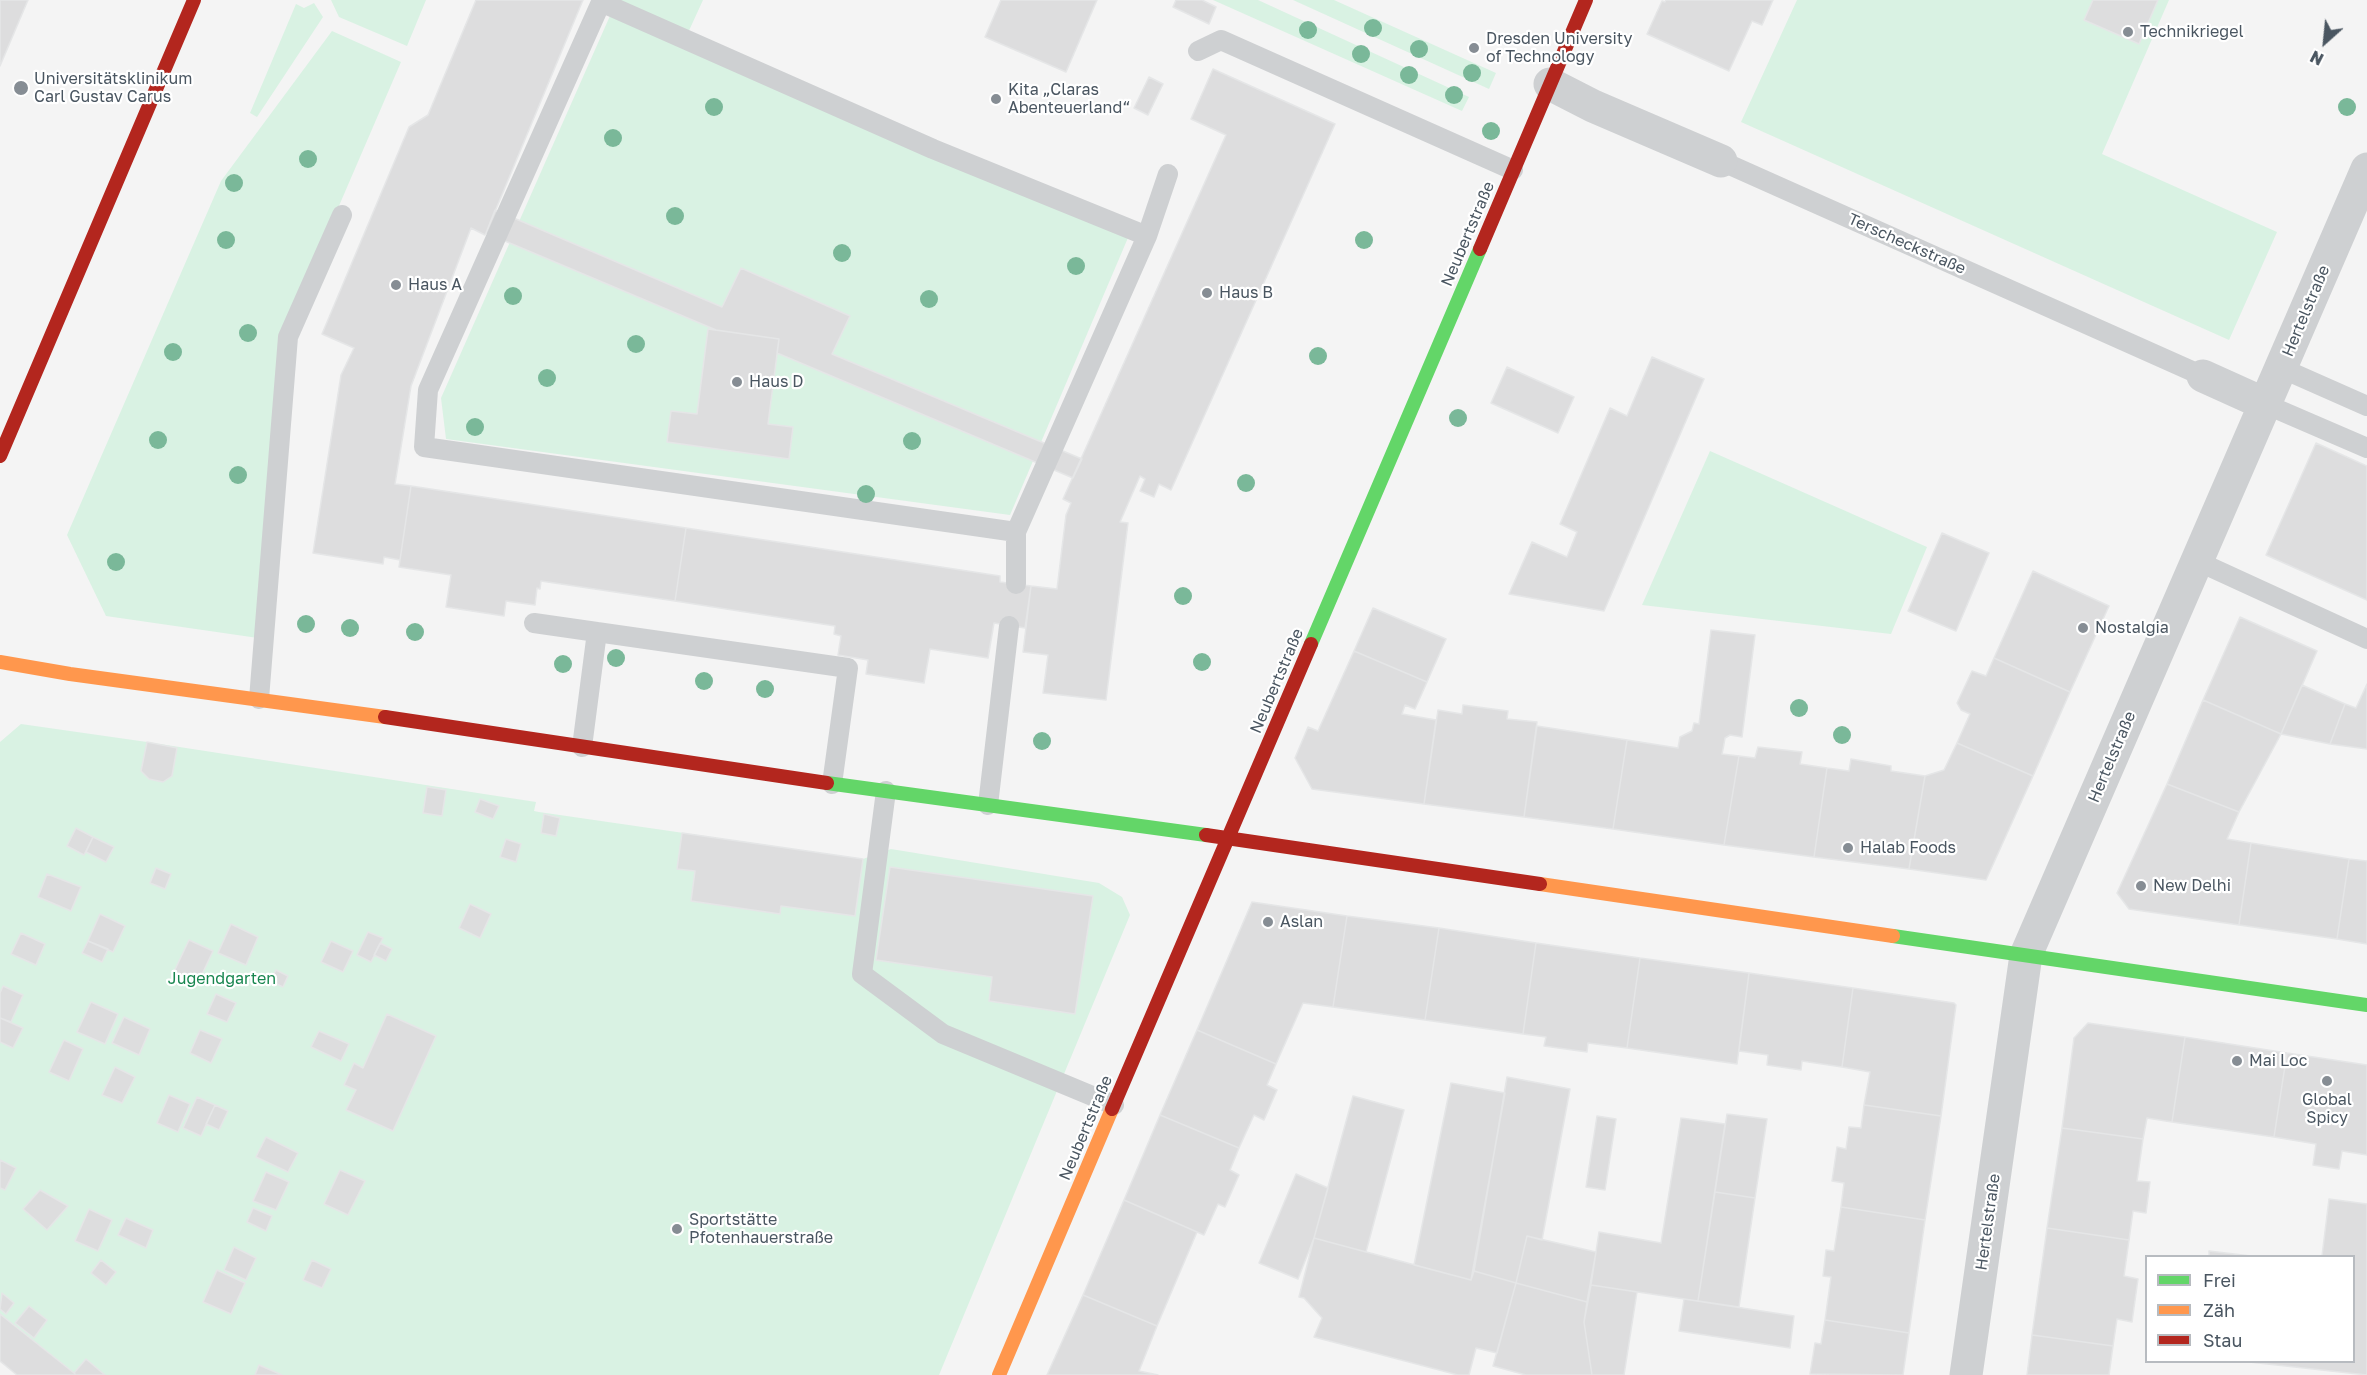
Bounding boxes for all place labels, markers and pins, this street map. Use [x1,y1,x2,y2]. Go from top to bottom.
place label: Technikriegel [2140,22,2244,42]
marker: Technikriegel [2121,25,2135,39]
place label: Dresden University of Technology [1486,29,1632,67]
marker: Dresden University of Technology [1467,41,1481,55]
place label: Universitätsklinikum Carl Gustav Carus [34,69,192,107]
marker: Universitätsklinikum Carl Gustav Carus [12,79,30,97]
place label: Kita „Claras Abenteuerland“ [1008,80,1130,118]
marker: Kita „Claras Abenteuerland“ [989,92,1003,106]
place label: Haus A [408,275,462,295]
marker: Haus A [389,278,403,292]
place label: Haus B [1219,283,1273,303]
marker: Haus B [1200,286,1214,300]
place label: Haus D [749,372,804,392]
marker: Haus D [730,375,744,389]
place label: Nostalgia [2095,618,2169,638]
marker: Nostalgia [2076,621,2090,635]
place label: Halab Foods [1860,838,1956,858]
marker: Halab Foods [1841,841,1855,855]
place label: New Delhi [2153,876,2231,896]
marker: New Delhi [2134,879,2148,893]
place label: Aslan [1280,912,1323,932]
marker: Aslan [1261,915,1275,929]
place label: Mai Loc [2249,1051,2307,1071]
marker: Mai Loc [2230,1054,2244,1068]
marker: Global Spicy [2320,1074,2334,1088]
place label: Global Spicy [2302,1090,2352,1128]
place label: Sportstätte Pfotenhauerstraße [689,1210,833,1248]
marker: Sportstätte Pfotenhauerstraße [670,1222,684,1236]

